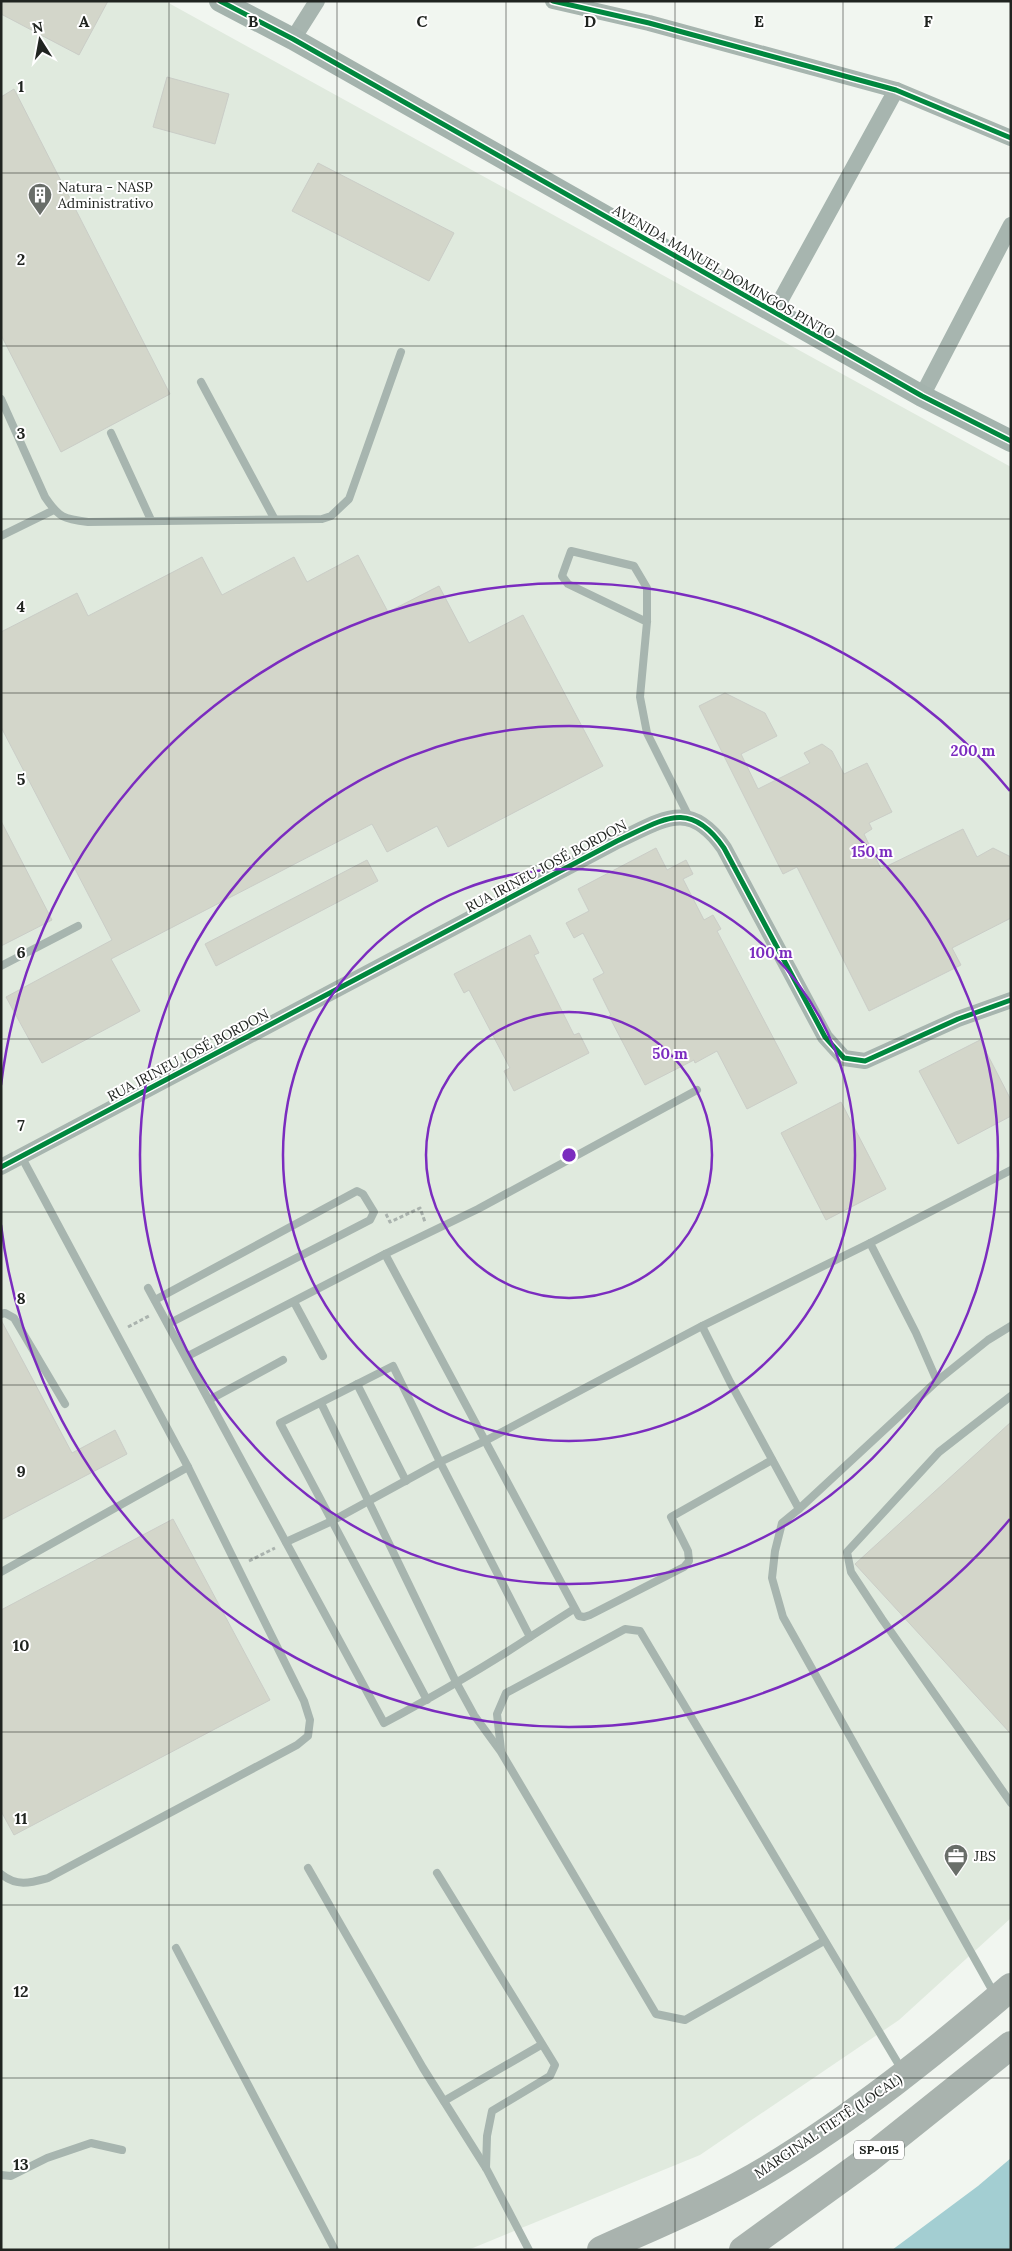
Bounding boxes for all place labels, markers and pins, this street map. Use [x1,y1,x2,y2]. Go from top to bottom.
place label: Natura - NASP Administrativo [57,178,154,212]
building icon: Natura - NASP Administrativo [27,182,53,216]
centre of rings [560,1146,578,1164]
office icon: JBS [943,1843,969,1877]
place label: JBS [973,1847,996,1865]

